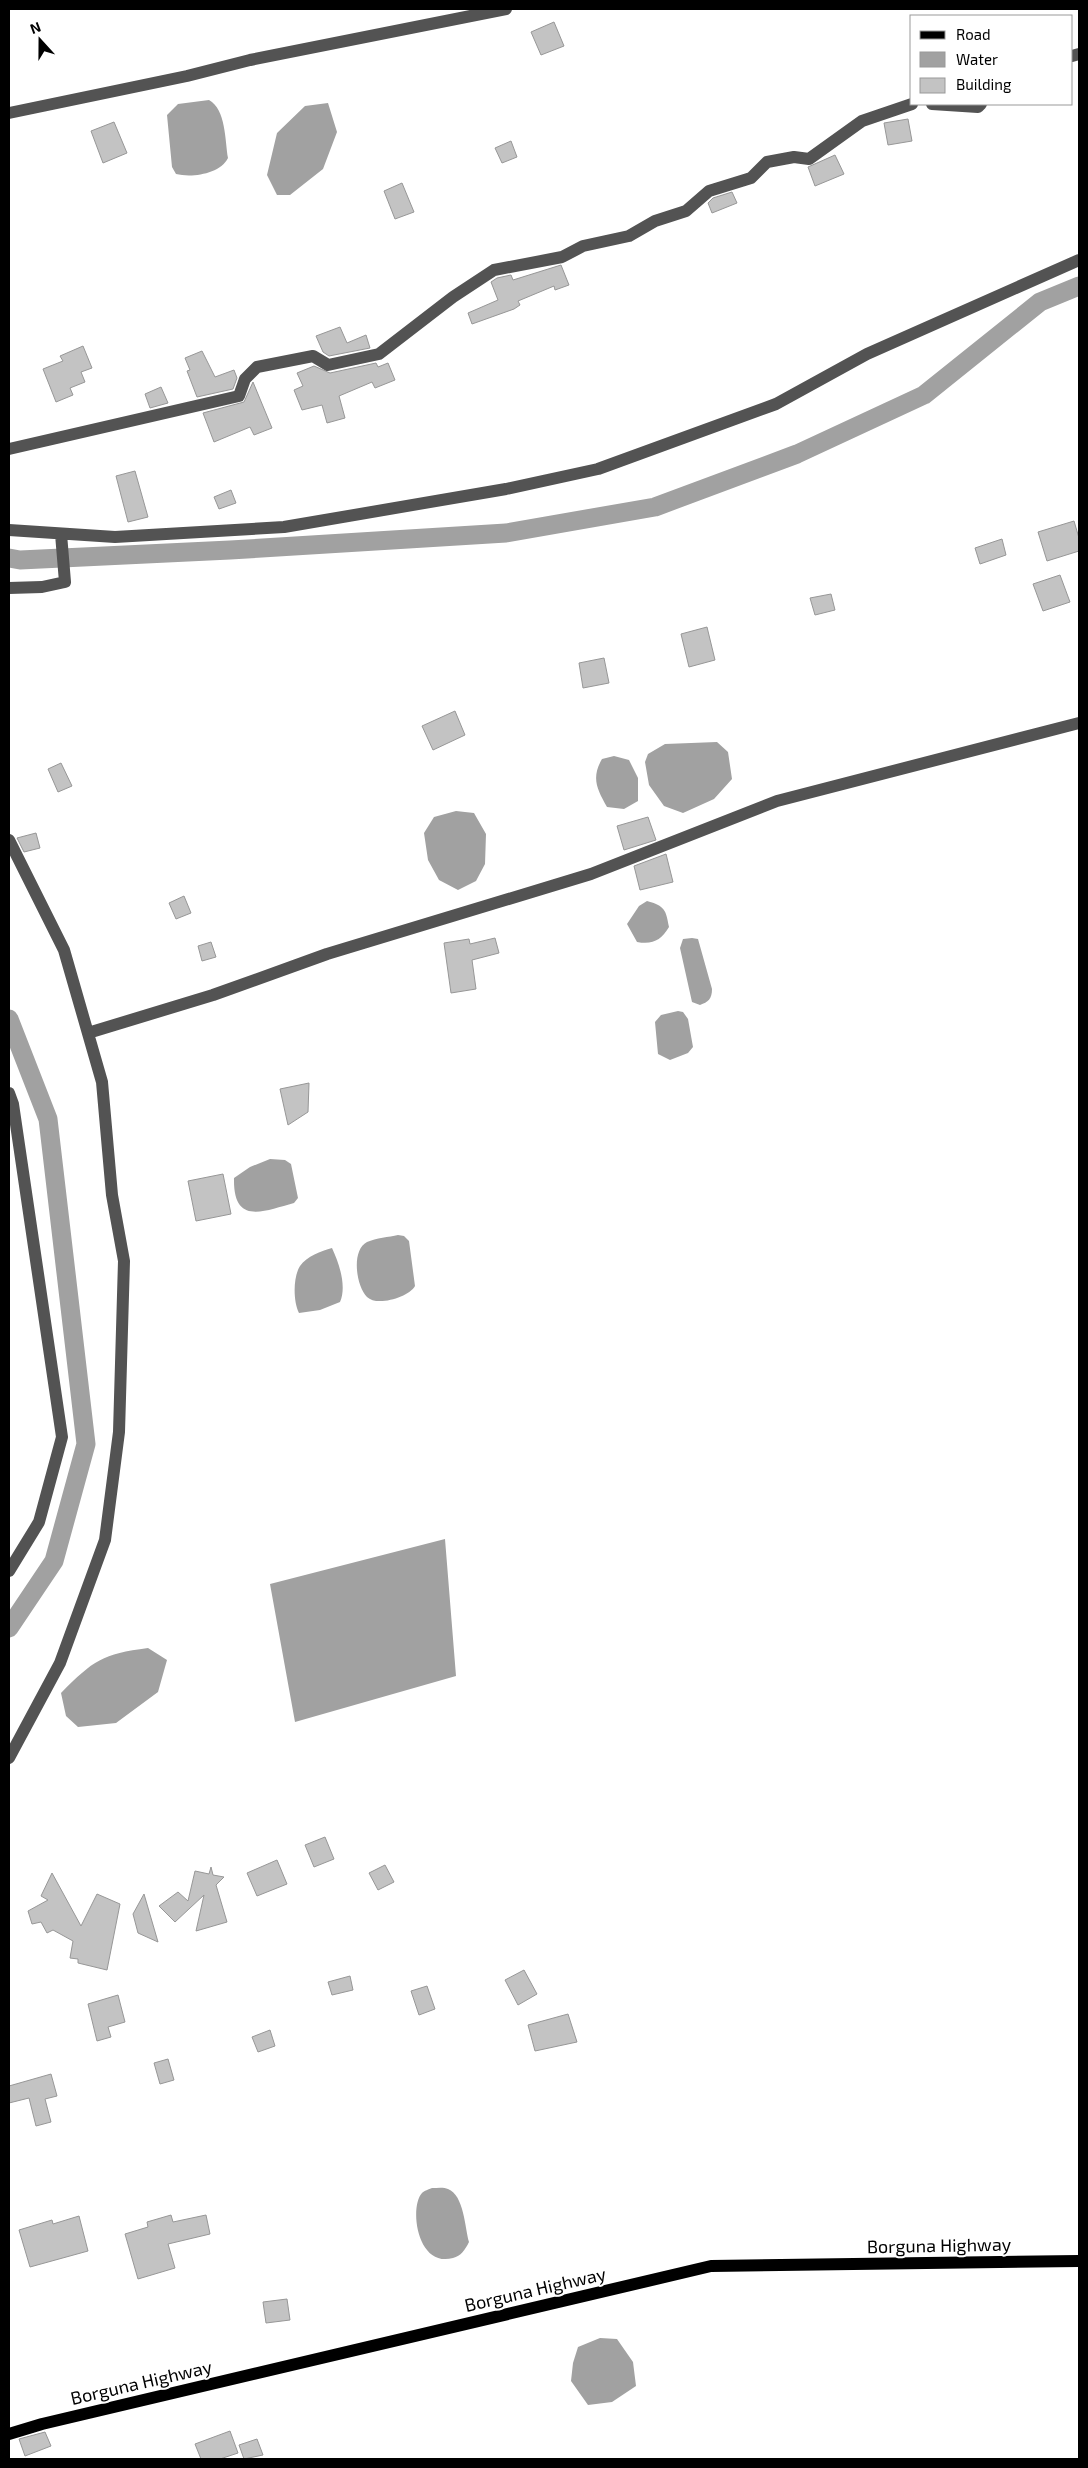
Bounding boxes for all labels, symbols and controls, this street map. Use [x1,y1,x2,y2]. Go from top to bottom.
north arrow [15,15,65,65]
legend [910,15,1073,105]
text: N [27,18,43,37]
text: Road [956,25,991,43]
text: Water [956,50,998,68]
text: Building [956,75,1012,93]
street label: Borguna Highway [867,2233,1012,2257]
street label: Borguna Highway [462,2262,608,2316]
street label: Borguna Highway [68,2355,214,2409]

